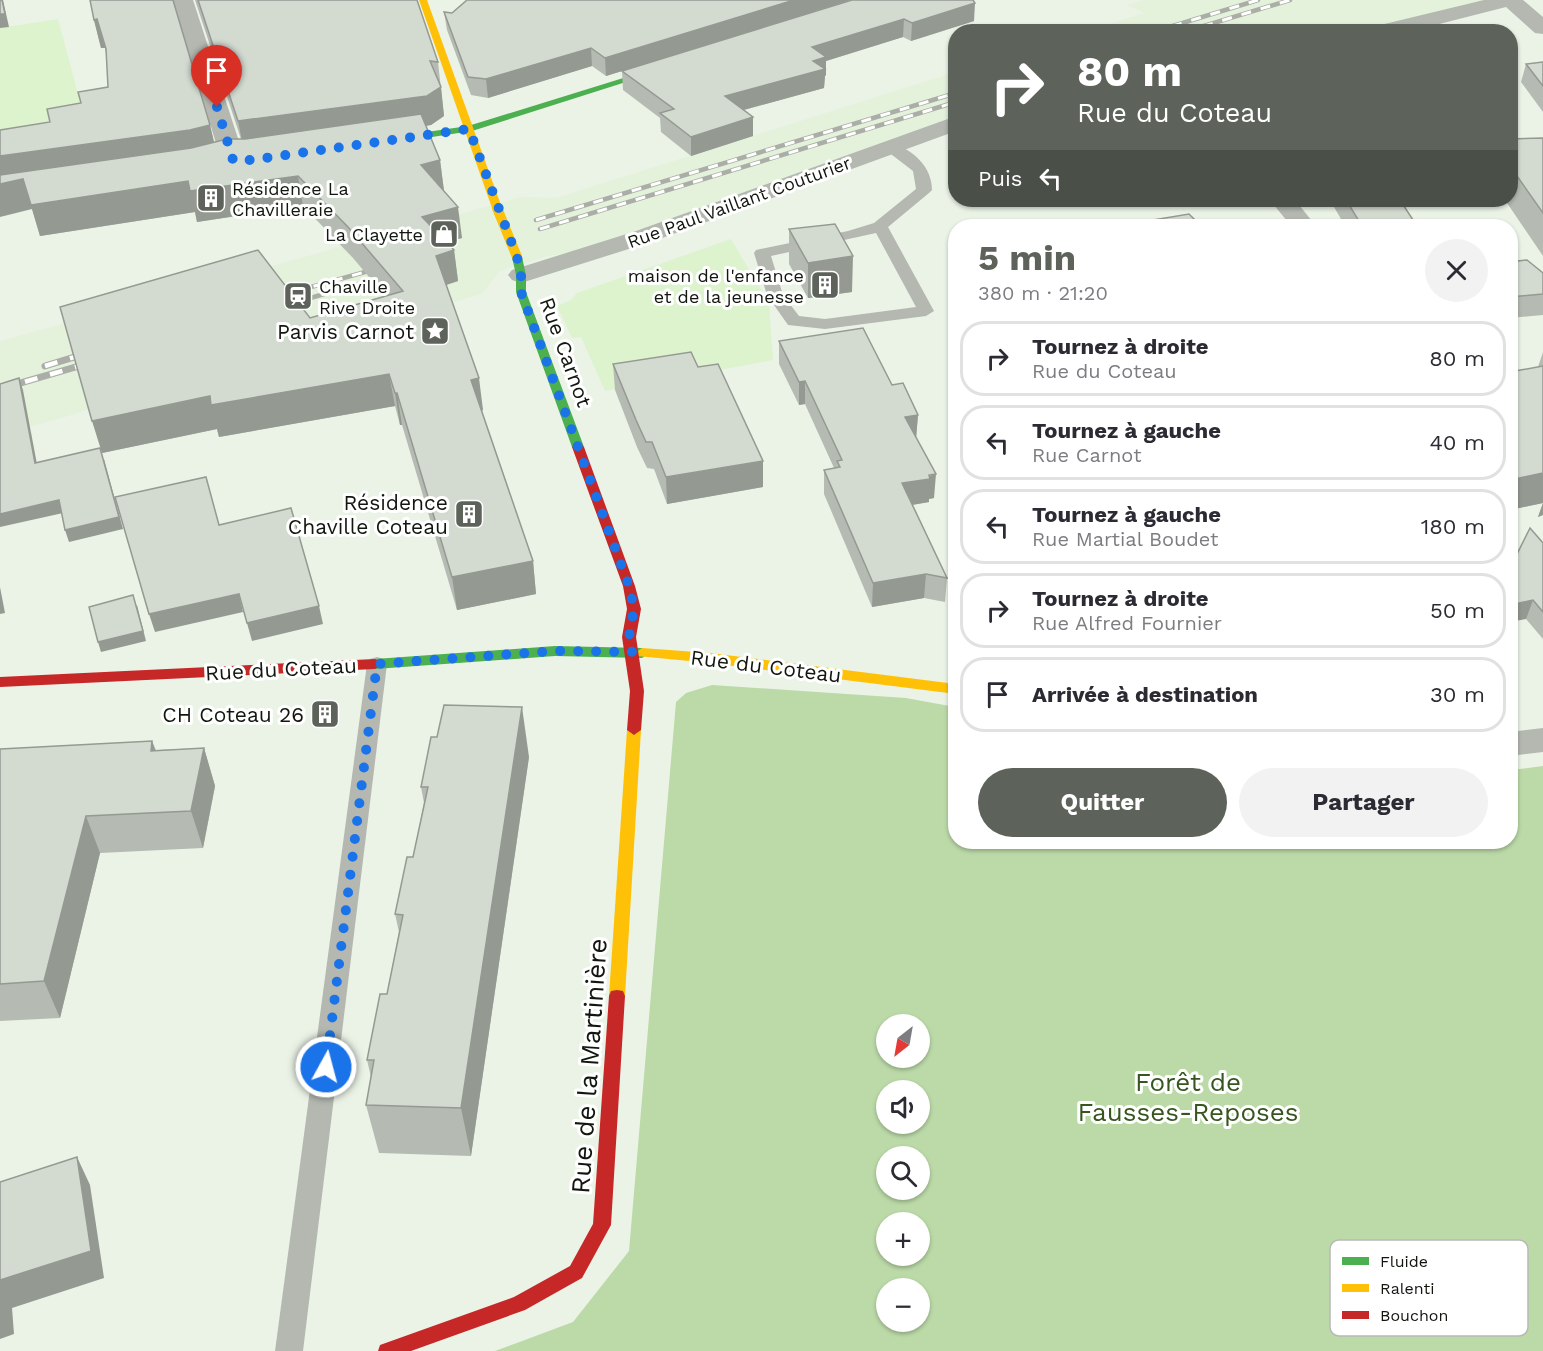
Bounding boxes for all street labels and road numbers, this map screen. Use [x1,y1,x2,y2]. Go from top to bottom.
street label: Rue Paul Vaillant Couturier [624,152,854,252]
street label: Rue Carnot [535,294,597,411]
street label: Rue du Coteau [689,644,843,688]
street label: Rue du Coteau [205,653,357,685]
street label: Rue de la Martinière [565,937,613,1195]

